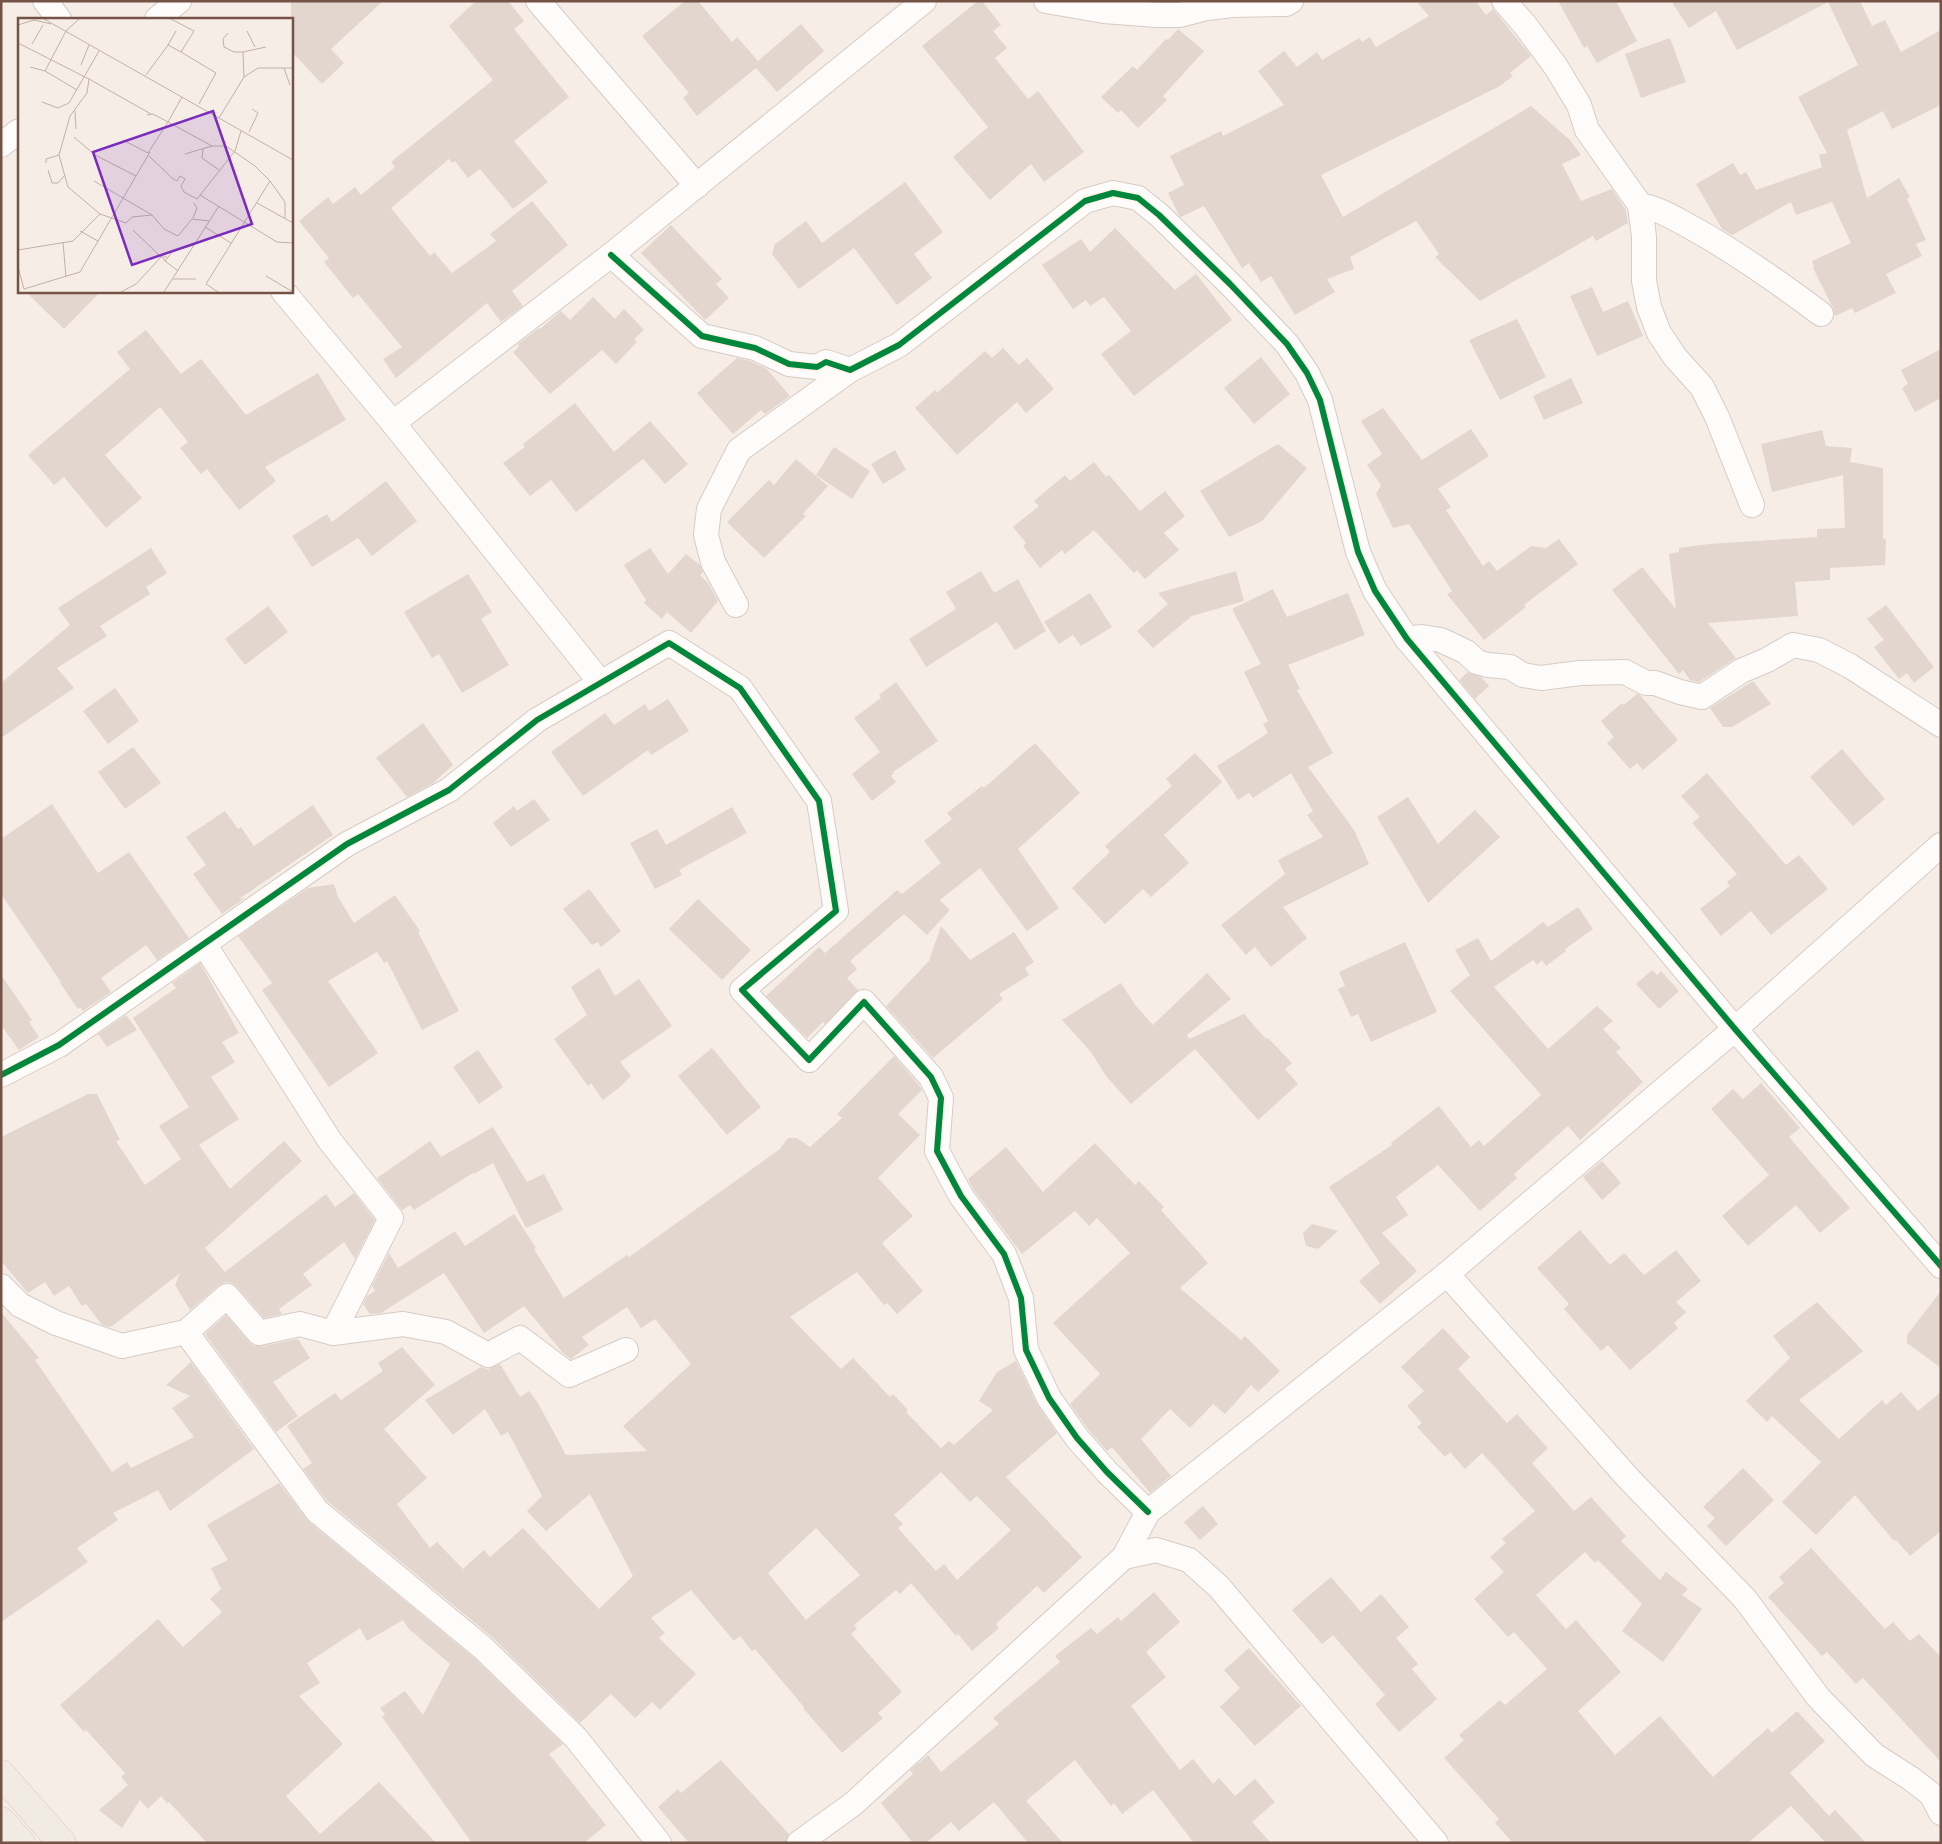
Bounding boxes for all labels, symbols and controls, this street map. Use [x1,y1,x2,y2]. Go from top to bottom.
inset map [18,18,292,292]

